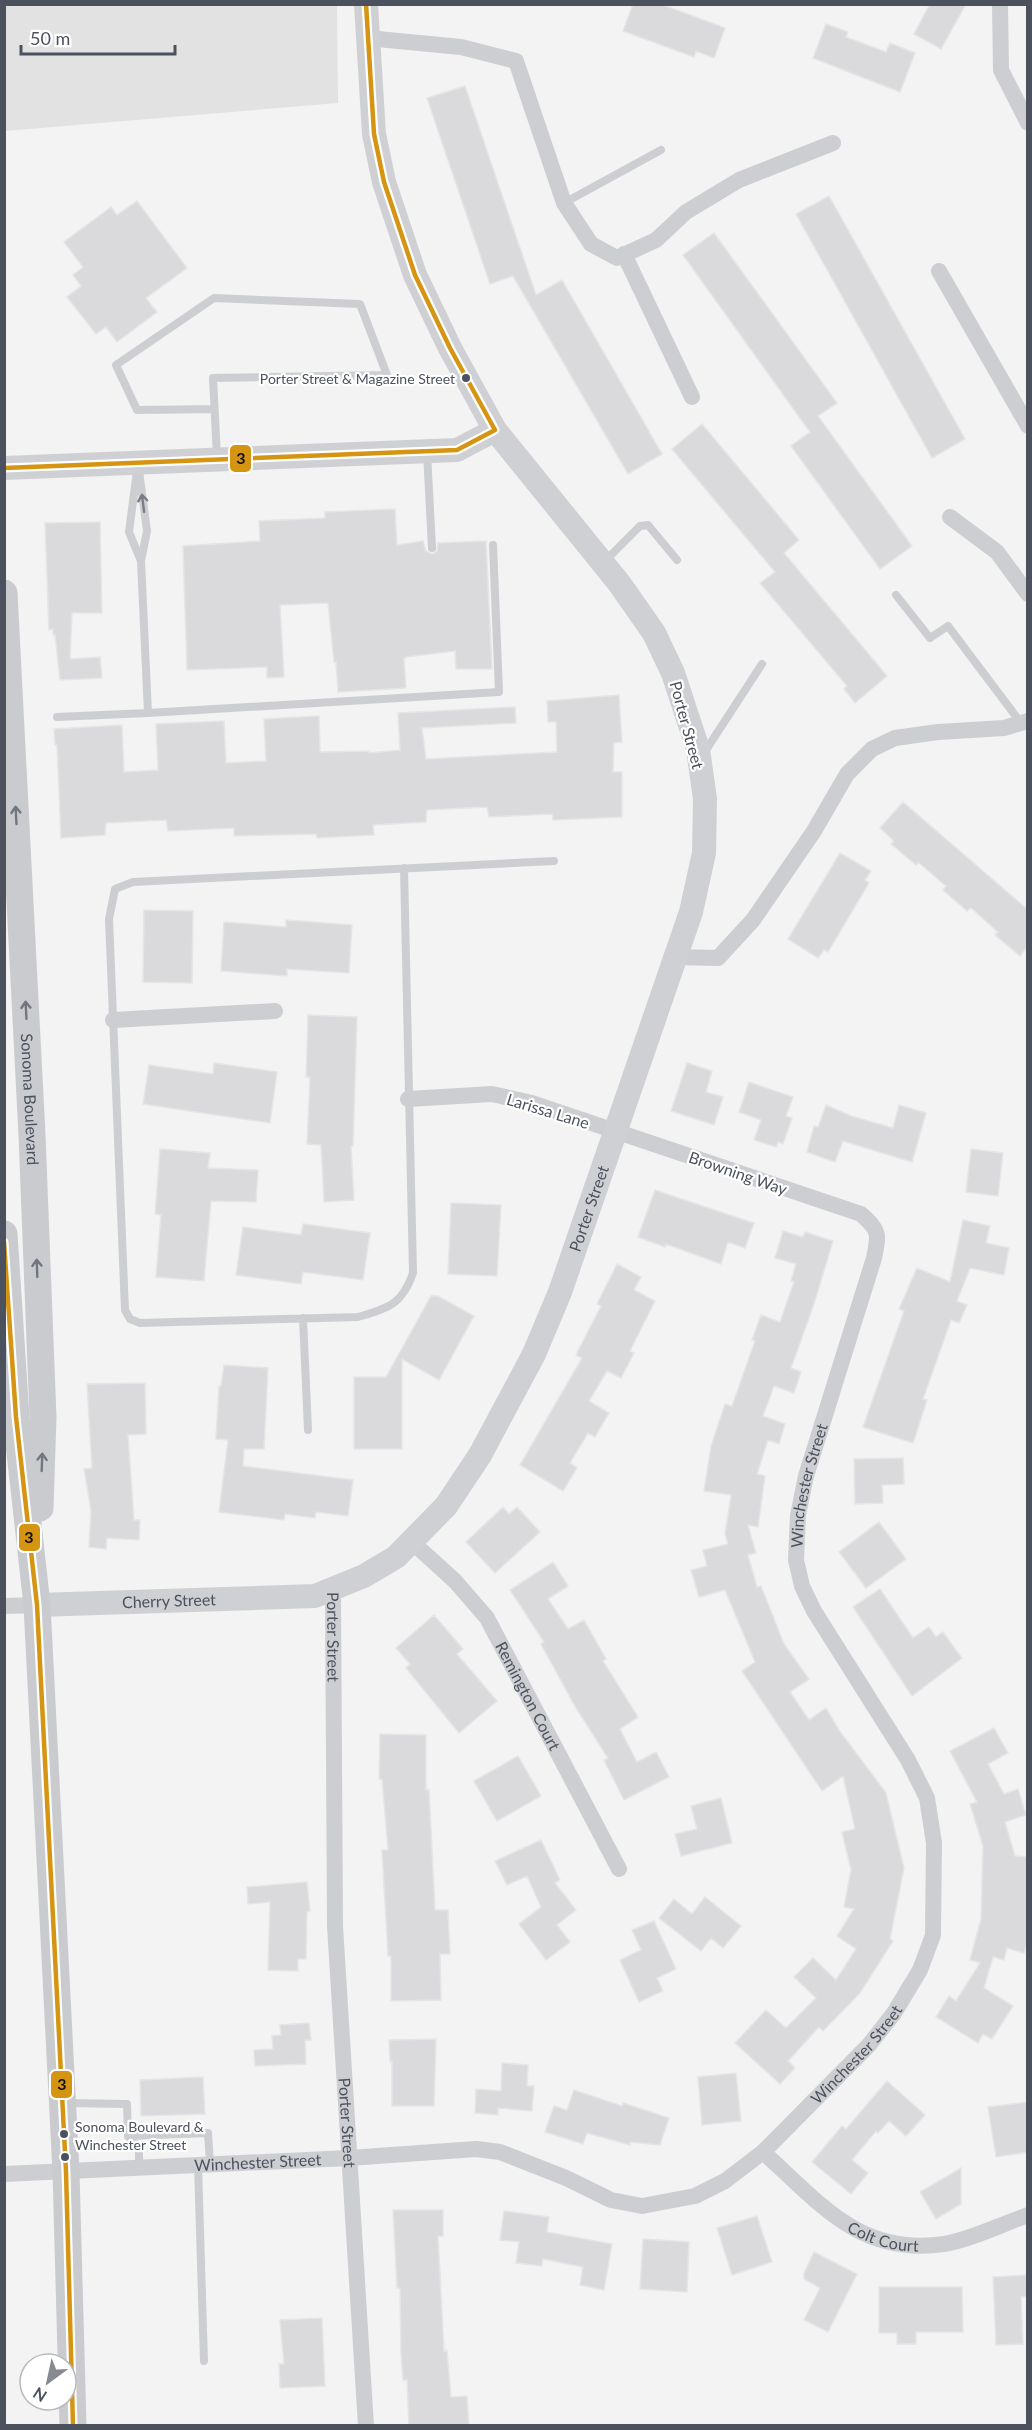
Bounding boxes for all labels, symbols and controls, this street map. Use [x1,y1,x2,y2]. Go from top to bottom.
scale bar [21,18,176,56]
text: 50 m [30,27,70,49]
place label: Porter Street & Magazine Street [260,370,455,387]
marker: Porter Street & Magazine Street [460,372,472,384]
line badge: 3 [229,444,252,473]
text: 3 [236,448,246,467]
one-way arrow [138,493,149,513]
street label: Porter Street [667,679,708,771]
one-way arrow [10,806,21,826]
one-way arrow [20,1000,31,1020]
street label: Sonoma Boulevard [18,1033,43,1166]
street label: Larissa Lane [505,1089,592,1132]
street label: Browning Way [686,1147,791,1198]
street label: Porter Street [565,1163,612,1254]
one-way arrow [32,1258,43,1278]
street label: Winchester Street [787,1421,831,1548]
one-way arrow [36,1453,47,1473]
line badge: 3 [18,1523,41,1552]
text: 3 [24,1527,34,1546]
street label: Cherry Street [122,1589,216,1611]
street label: Porter Street [324,1592,344,1682]
street label: Remington Court [492,1638,565,1754]
street label: Winchester Street [806,2001,906,2107]
line badge: 3 [50,2070,73,2099]
text: 3 [57,2074,67,2093]
street label: Porter Street [335,2077,360,2168]
place label: Sonoma Boulevard & Winchester Street [75,2118,204,2153]
marker: Sonoma Boulevard & Winchester Street [58,2128,70,2140]
street label: Winchester Street [194,2149,322,2174]
unlabelled marker [59,2151,71,2163]
street label: Colt Court [845,2217,919,2255]
north arrow [18,2352,78,2412]
text: N [29,2384,50,2406]

